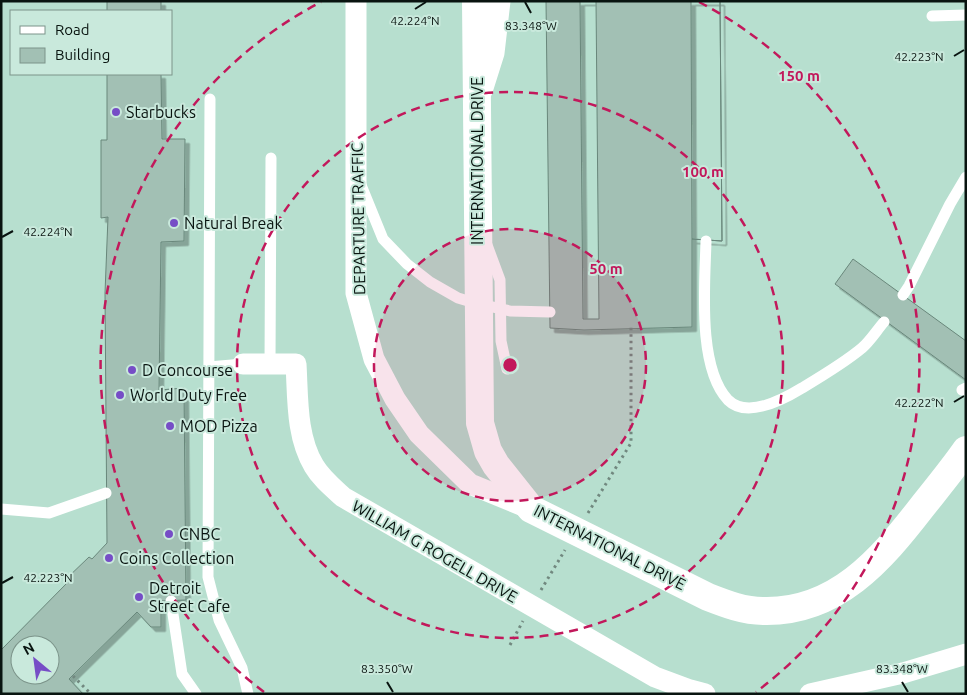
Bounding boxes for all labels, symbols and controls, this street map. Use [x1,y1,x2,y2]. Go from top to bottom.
legend [10,10,172,75]
text: 42.224°N [390,14,440,27]
text: 83.348°W [505,19,557,32]
text: Road [55,21,90,38]
text: Building [55,46,110,63]
text: 42.223°N [894,50,944,63]
text: 150 m [778,67,820,84]
street label: INTERNATIONAL DRIVE [468,77,486,245]
place label: Starbucks [126,103,196,121]
marker: Starbucks [110,106,122,118]
street label: DEPARTURE TRAFFIC [348,142,368,295]
text: 100 m [682,163,724,180]
place label: Natural Break [184,214,283,232]
marker: Natural Break [168,217,180,229]
text: 42.224°N [23,225,73,238]
text: 50 m [589,260,623,277]
centre of rings [501,356,519,374]
place label: D Concourse [142,361,233,379]
marker: D Concourse [126,364,138,376]
place label: World Duty Free [130,386,247,404]
marker: World Duty Free [114,389,126,401]
text: 42.222°N [894,396,944,409]
place label: MOD Pizza [180,417,258,435]
marker: MOD Pizza [164,420,176,432]
street label: WILLIAM G ROGELL DRIVE [349,496,521,606]
street label: INTERNATIONAL DRIVE [531,501,689,593]
place label: CNBC [179,525,220,543]
marker: CNBC [163,528,175,540]
place label: Coins Collection [119,549,234,567]
marker: Coins Collection [103,552,115,564]
text: 42.223°N [23,571,73,584]
place label: Detroit Street Cafe [149,579,230,615]
marker: Detroit Street Cafe [133,591,145,603]
north arrow [10,635,60,685]
text: N [20,639,37,658]
text: 83.350°W [361,662,413,675]
text: 83.348°W [876,662,928,675]

